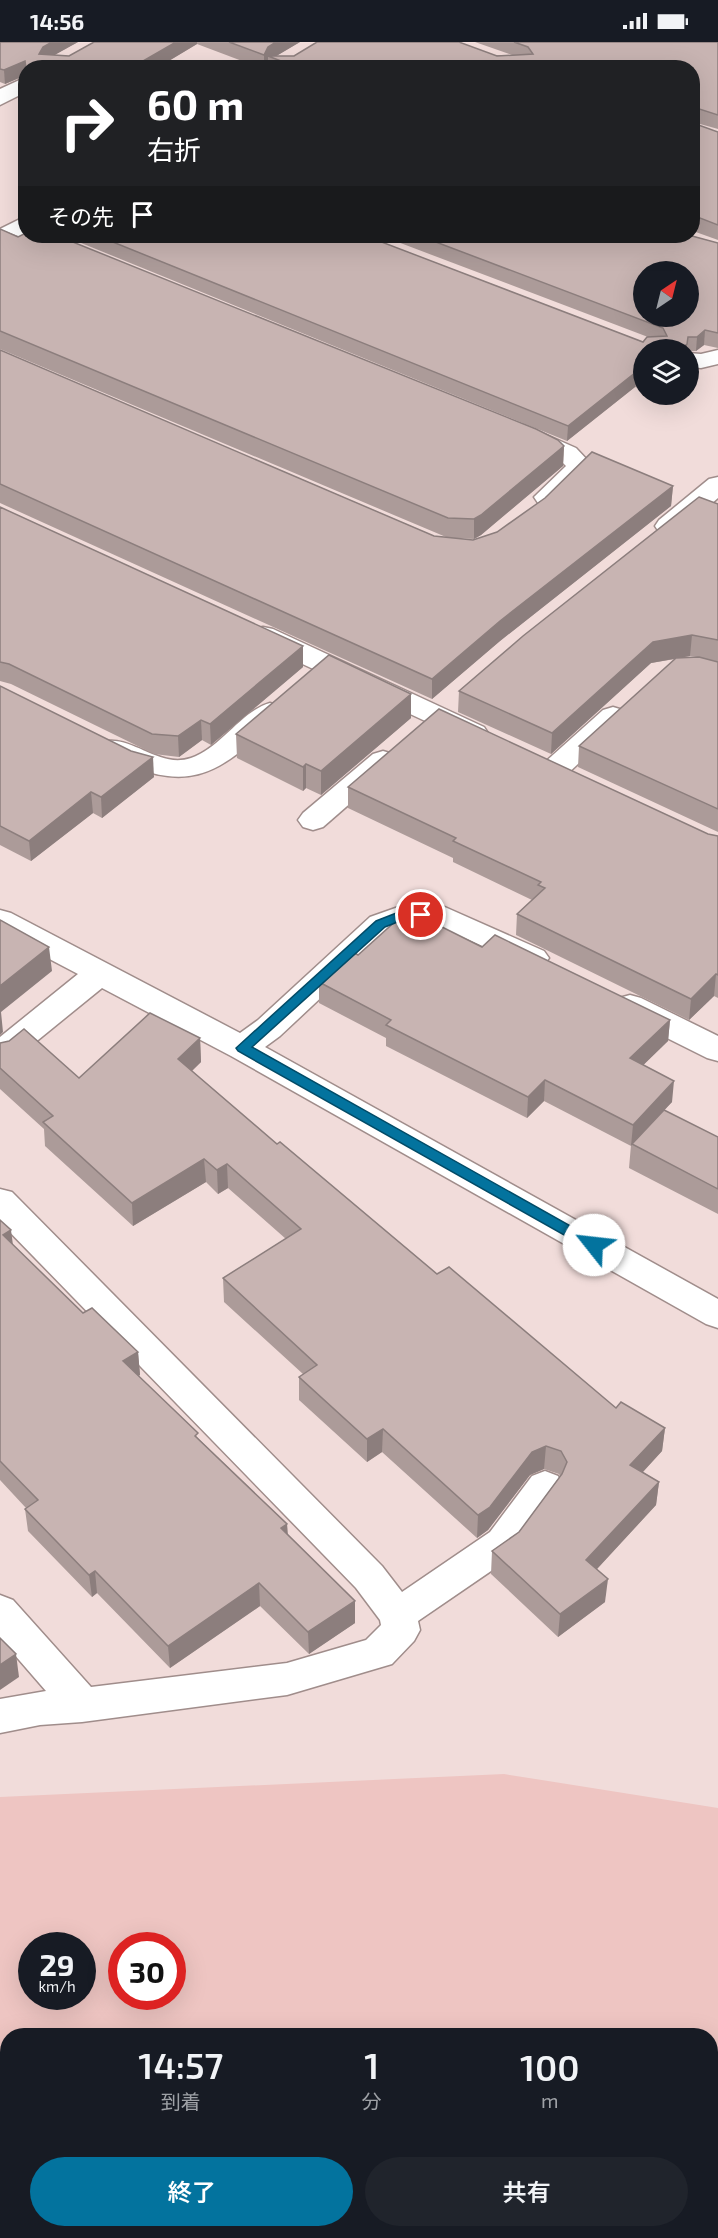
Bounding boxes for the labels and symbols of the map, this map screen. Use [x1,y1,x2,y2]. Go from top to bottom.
north arrow [633,261,699,327]
pin [395,889,446,940]
position arrow [562,1213,626,1277]
speed limit sign: 30 [108,1932,186,2010]

